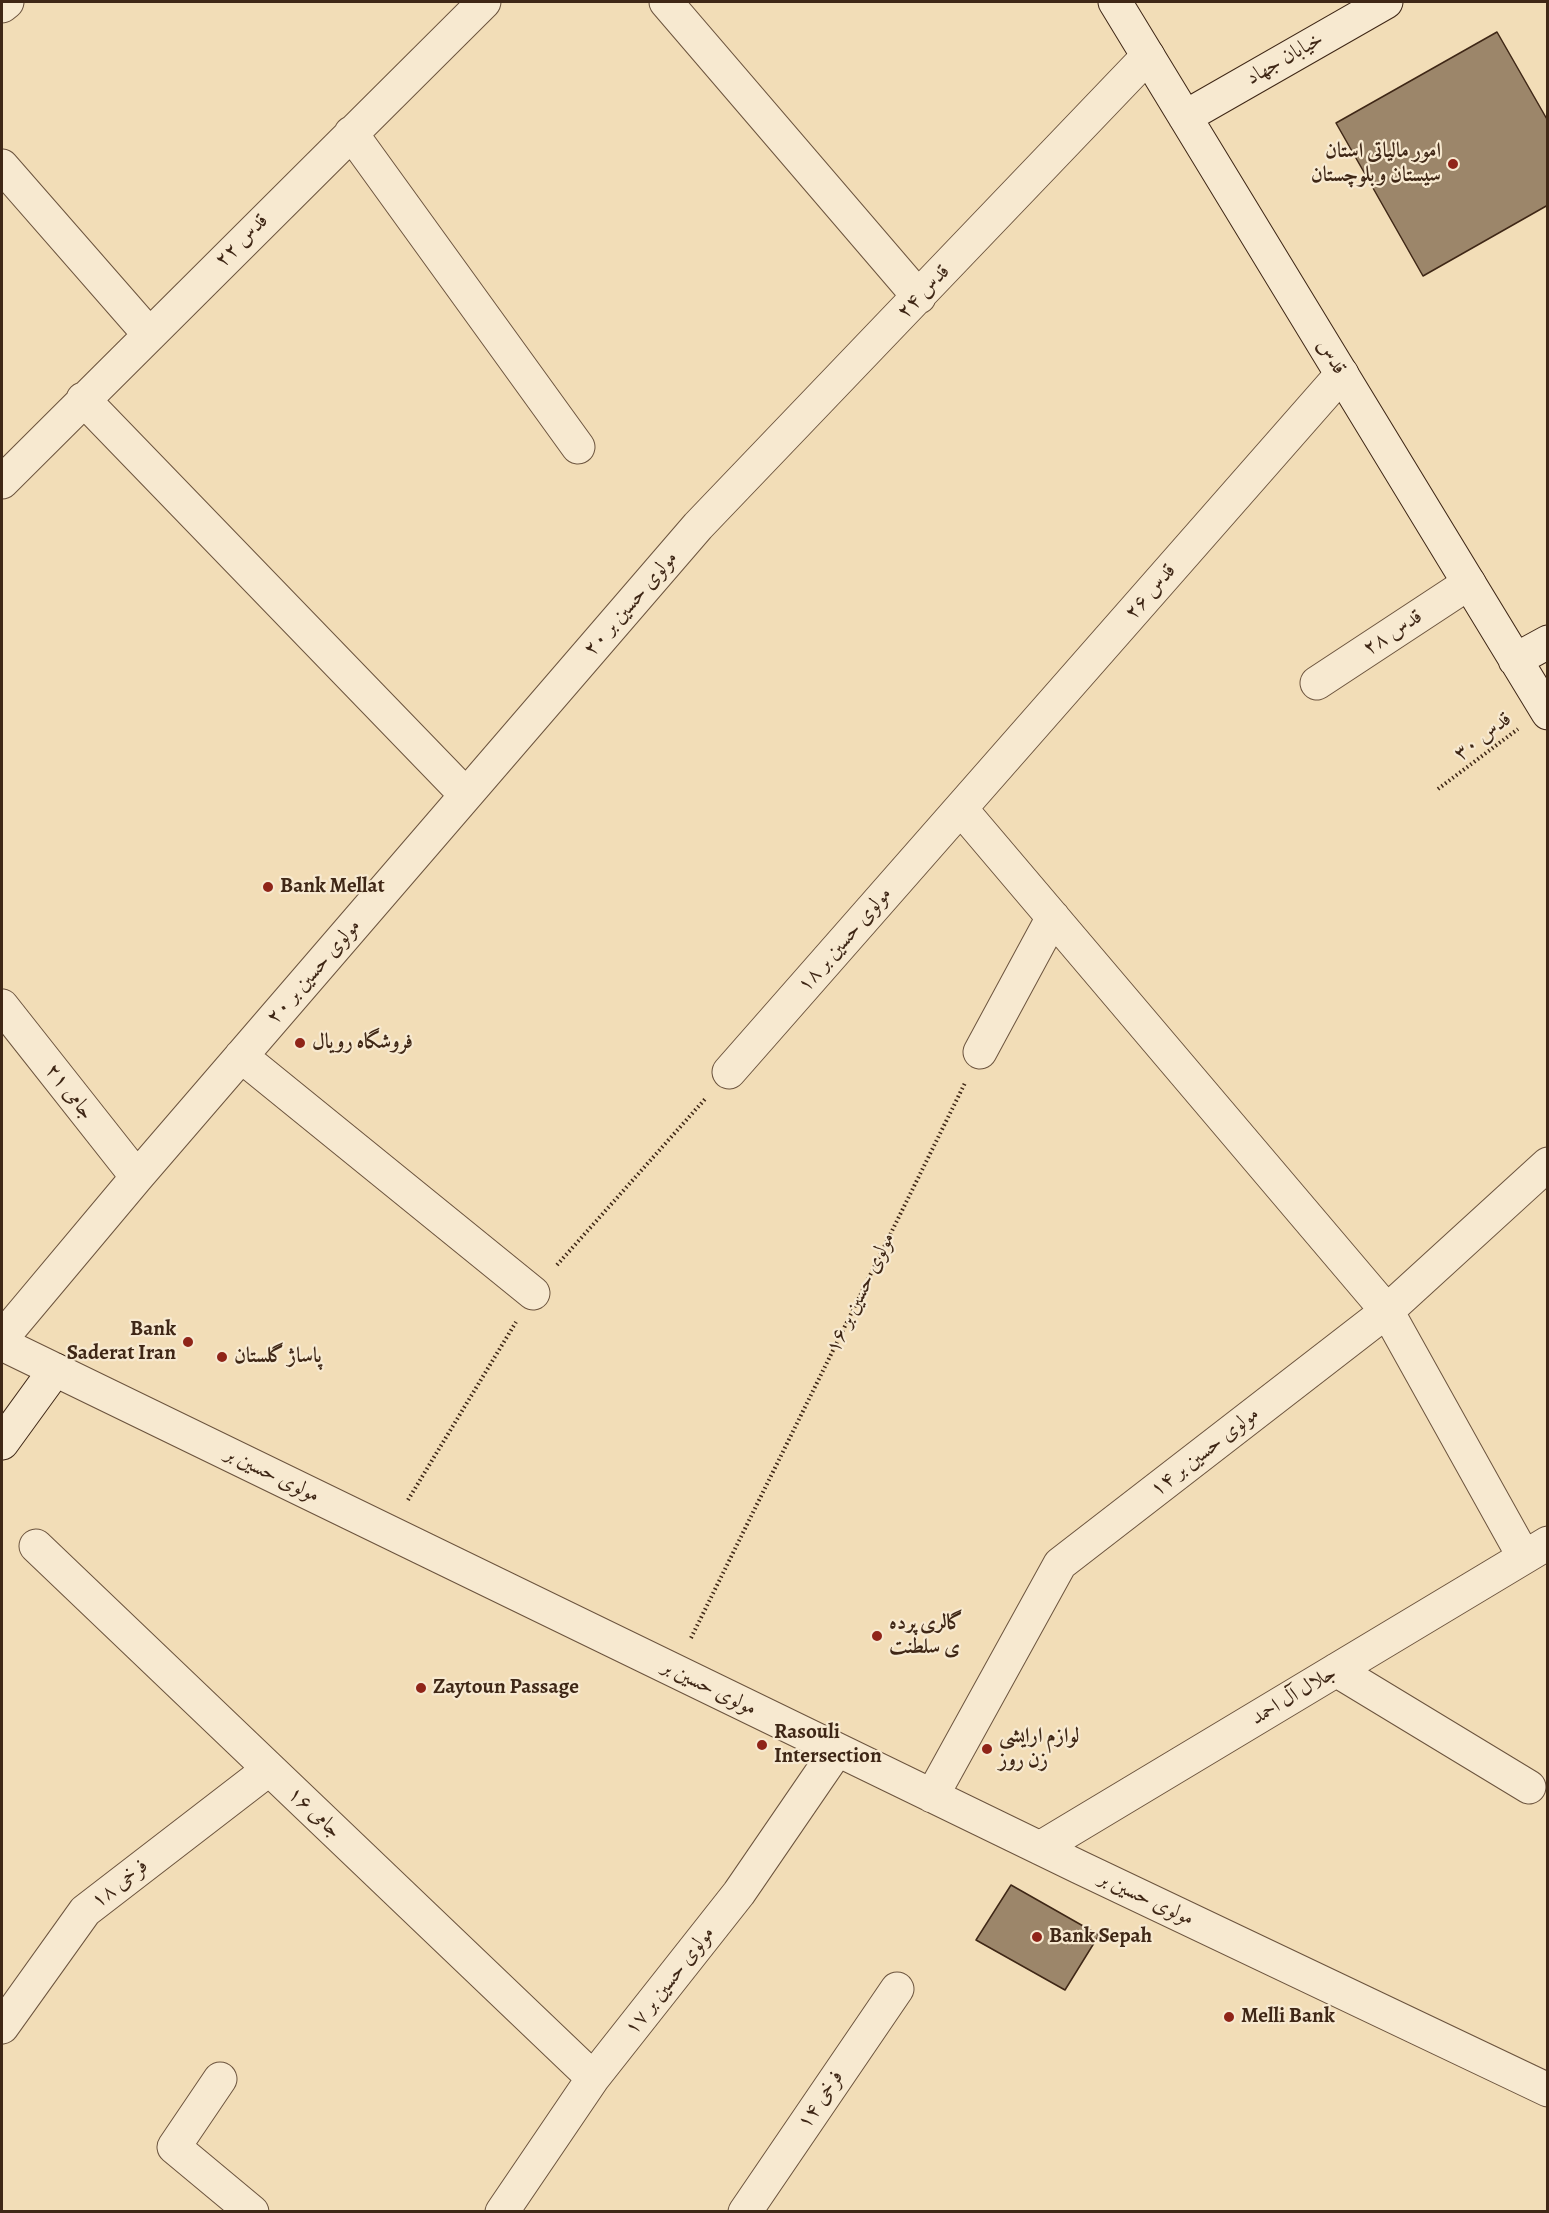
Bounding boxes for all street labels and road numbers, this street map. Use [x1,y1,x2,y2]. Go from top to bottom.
street label: خیابان جهاد [1242,27,1328,91]
street label: قدس ۲۲ [210,209,274,273]
street label: قدس ۲۴ [892,260,956,324]
street label: قدس [1311,335,1351,379]
street label: مولوی حسین بر ۲۰ [579,546,683,662]
street label: قدس ۲۶ [1120,559,1182,625]
street label: قدس ۲۸ [1359,605,1427,661]
street label: قدس ۳۰ [1449,707,1517,767]
street label: مولوی حسین بر ۱۸ [793,882,897,998]
street label: مولوی حسین بر ۲۰ [262,914,366,1030]
street label: جامی ۲۱ [39,1059,99,1125]
street label: مولوی حسین بر ۱۶ [821,1229,901,1357]
street label: مولوی حسین بر ۱۴ [1146,1402,1264,1502]
street label: مولوی حسین بر [220,1441,324,1509]
street label: مولوی حسین بر [657,1654,761,1722]
street label: جلال آل احمد [1247,1661,1341,1731]
street label: جامی ۱۶ [282,1782,346,1844]
street label: فرخی ۱۸ [87,1854,153,1914]
street label: مولوی حسین بر [1094,1866,1198,1932]
street label: مولوی حسین بر ۱۷ [620,1922,720,2040]
street label: فرخی ۱۴ [792,2066,850,2134]

